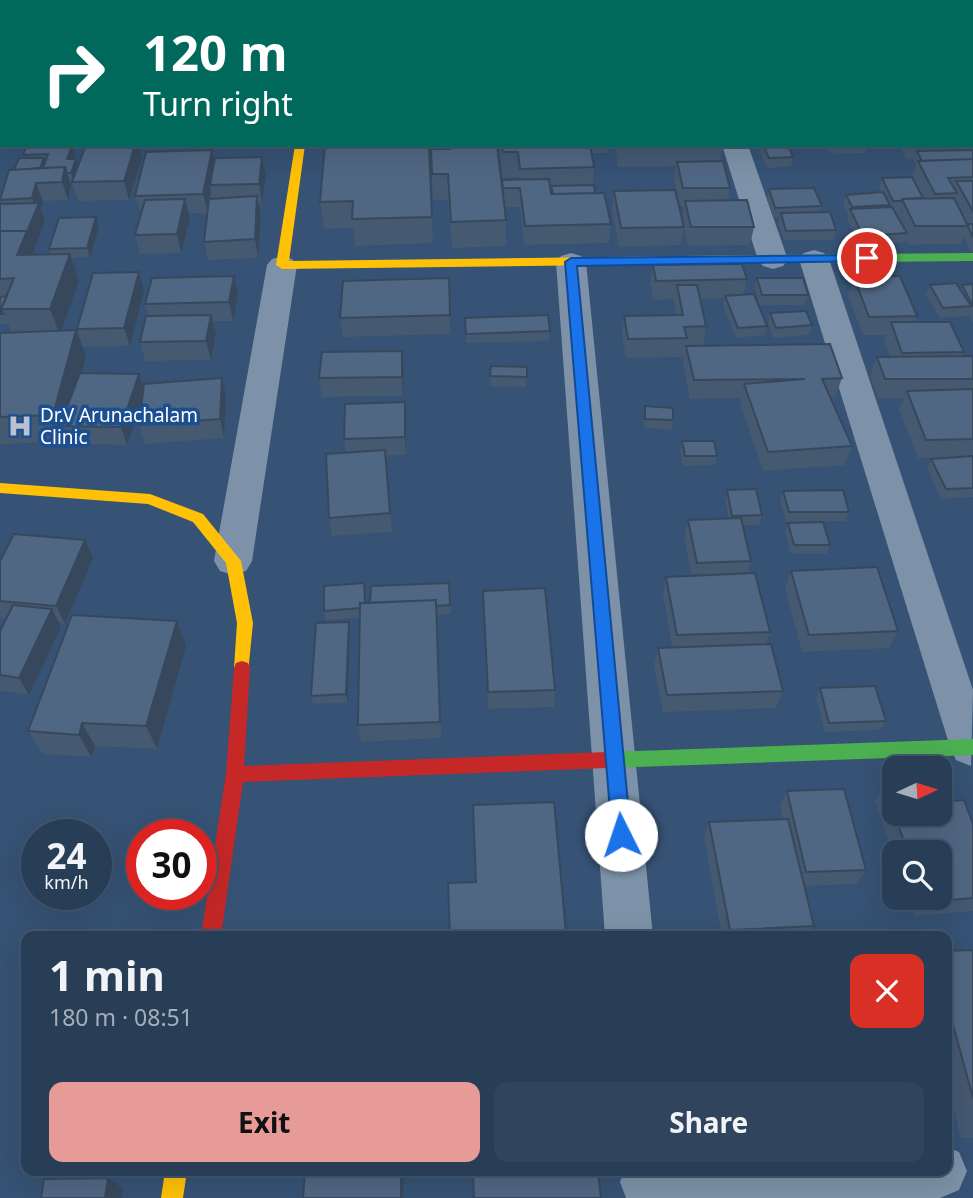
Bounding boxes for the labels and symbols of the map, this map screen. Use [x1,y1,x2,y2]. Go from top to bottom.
pin [837,228,897,288]
place label: Dr.V Arunachalam Clinic [40,402,198,450]
hospital icon: Dr.V Arunachalam Clinic [6,412,34,440]
north arrow [882,756,952,826]
position arrow [584,798,658,872]
speed limit sign: 30 [126,819,217,910]

